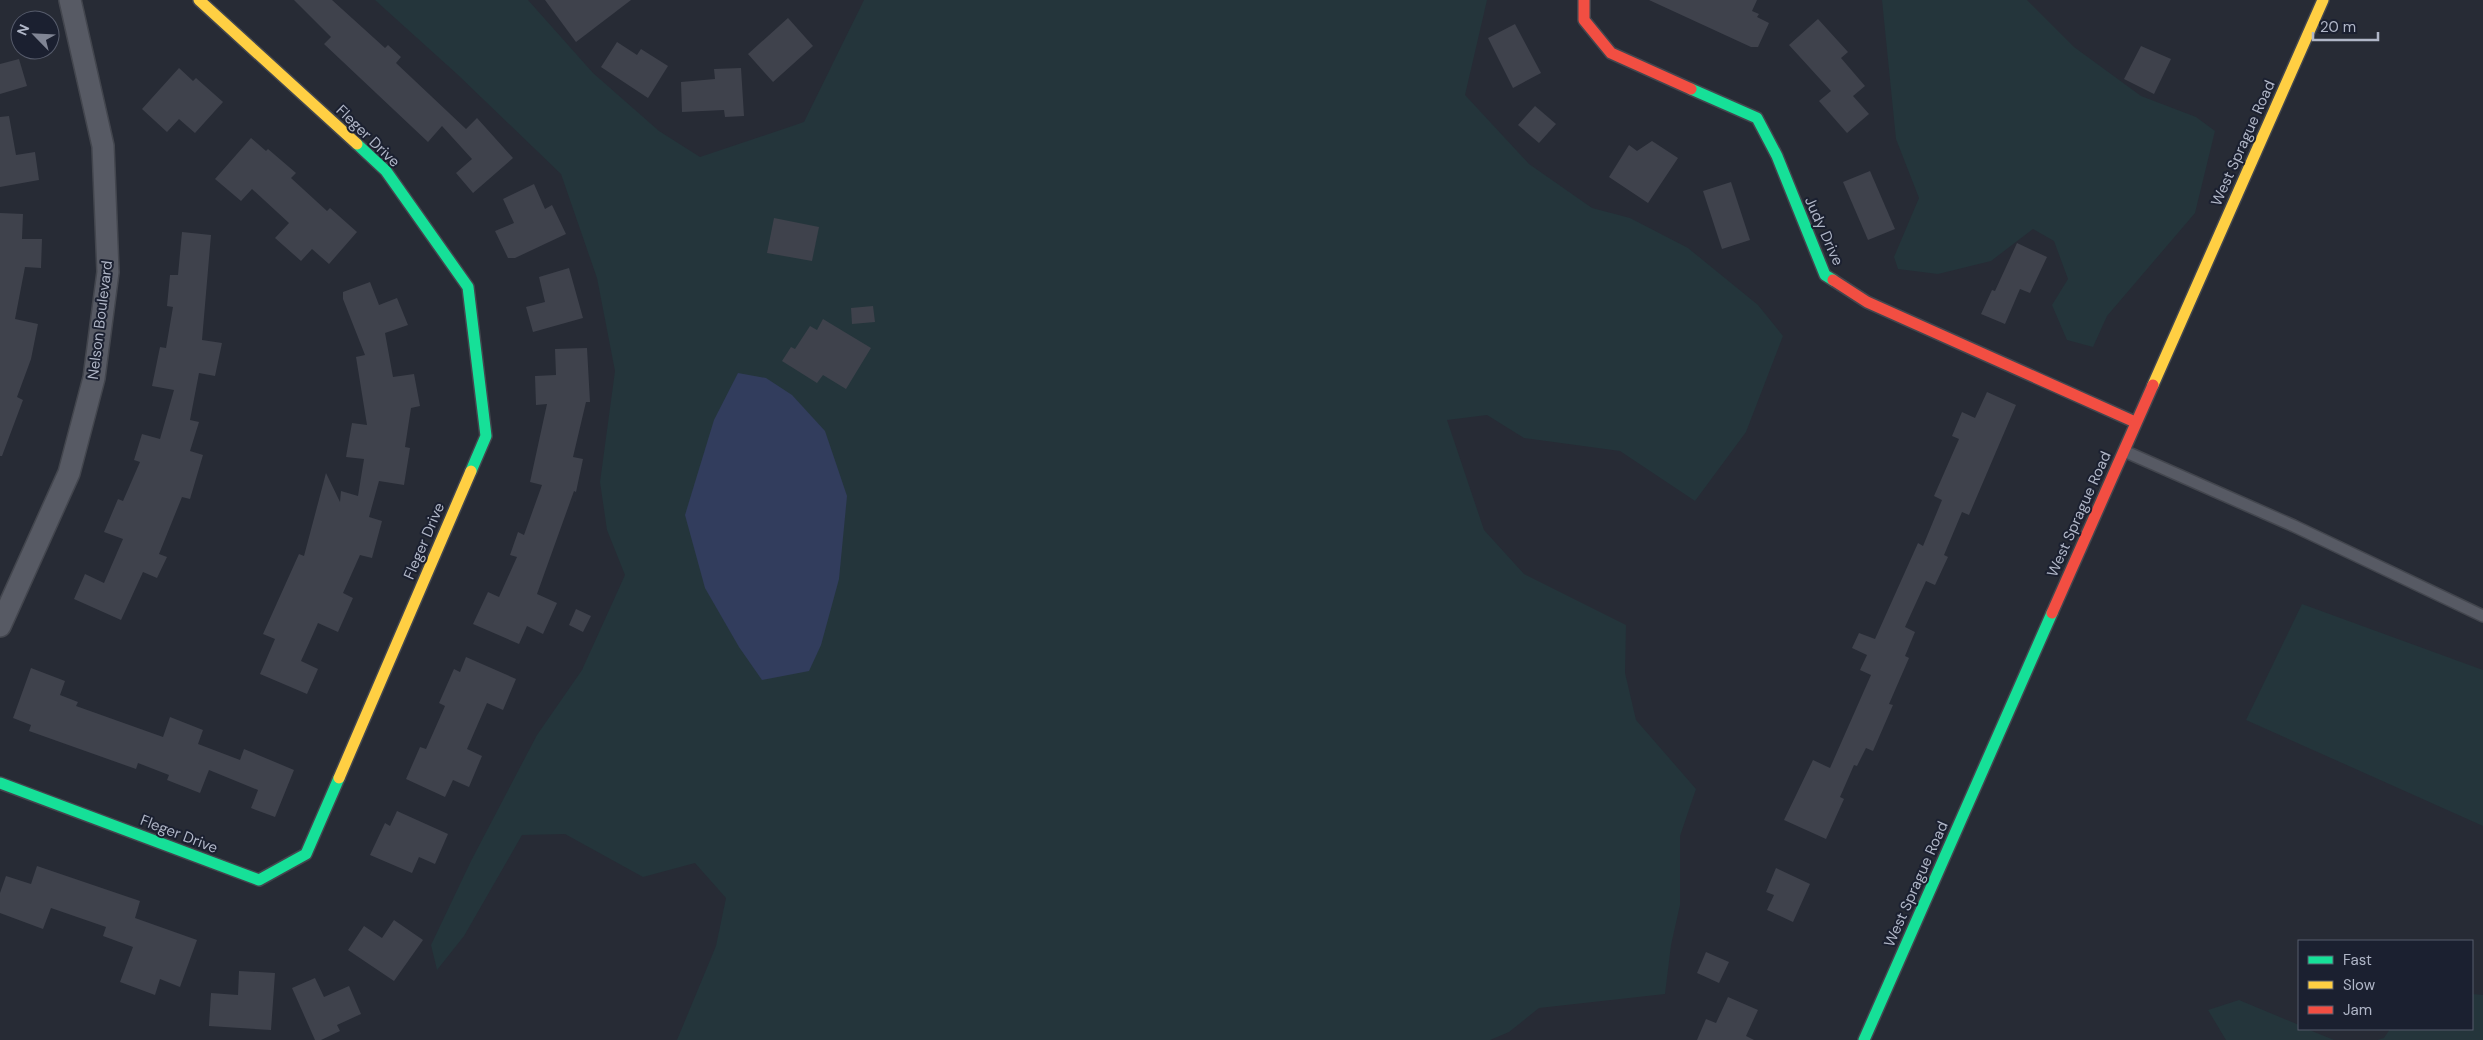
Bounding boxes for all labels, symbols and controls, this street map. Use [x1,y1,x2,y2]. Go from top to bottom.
north arrow [10,10,60,60]
scale bar [2313,10,2378,42]
text: 20 m [2320,17,2356,37]
text: N [13,21,33,38]
street label: West Sprague Road [2206,77,2280,209]
street label: Fleger Drive [332,100,404,172]
street label: Judy Drive [1800,193,1848,269]
street label: Nelson Boulevard [83,259,117,381]
street label: West Sprague Road [2042,448,2116,580]
street label: Fleger Drive [399,500,449,582]
street label: Fleger Drive [137,810,221,858]
street label: West Sprague Road [1879,818,1953,950]
legend [2298,940,2473,1030]
text: Fast [2343,950,2372,970]
text: Slow [2343,975,2376,995]
text: Jam [2343,1000,2372,1020]

